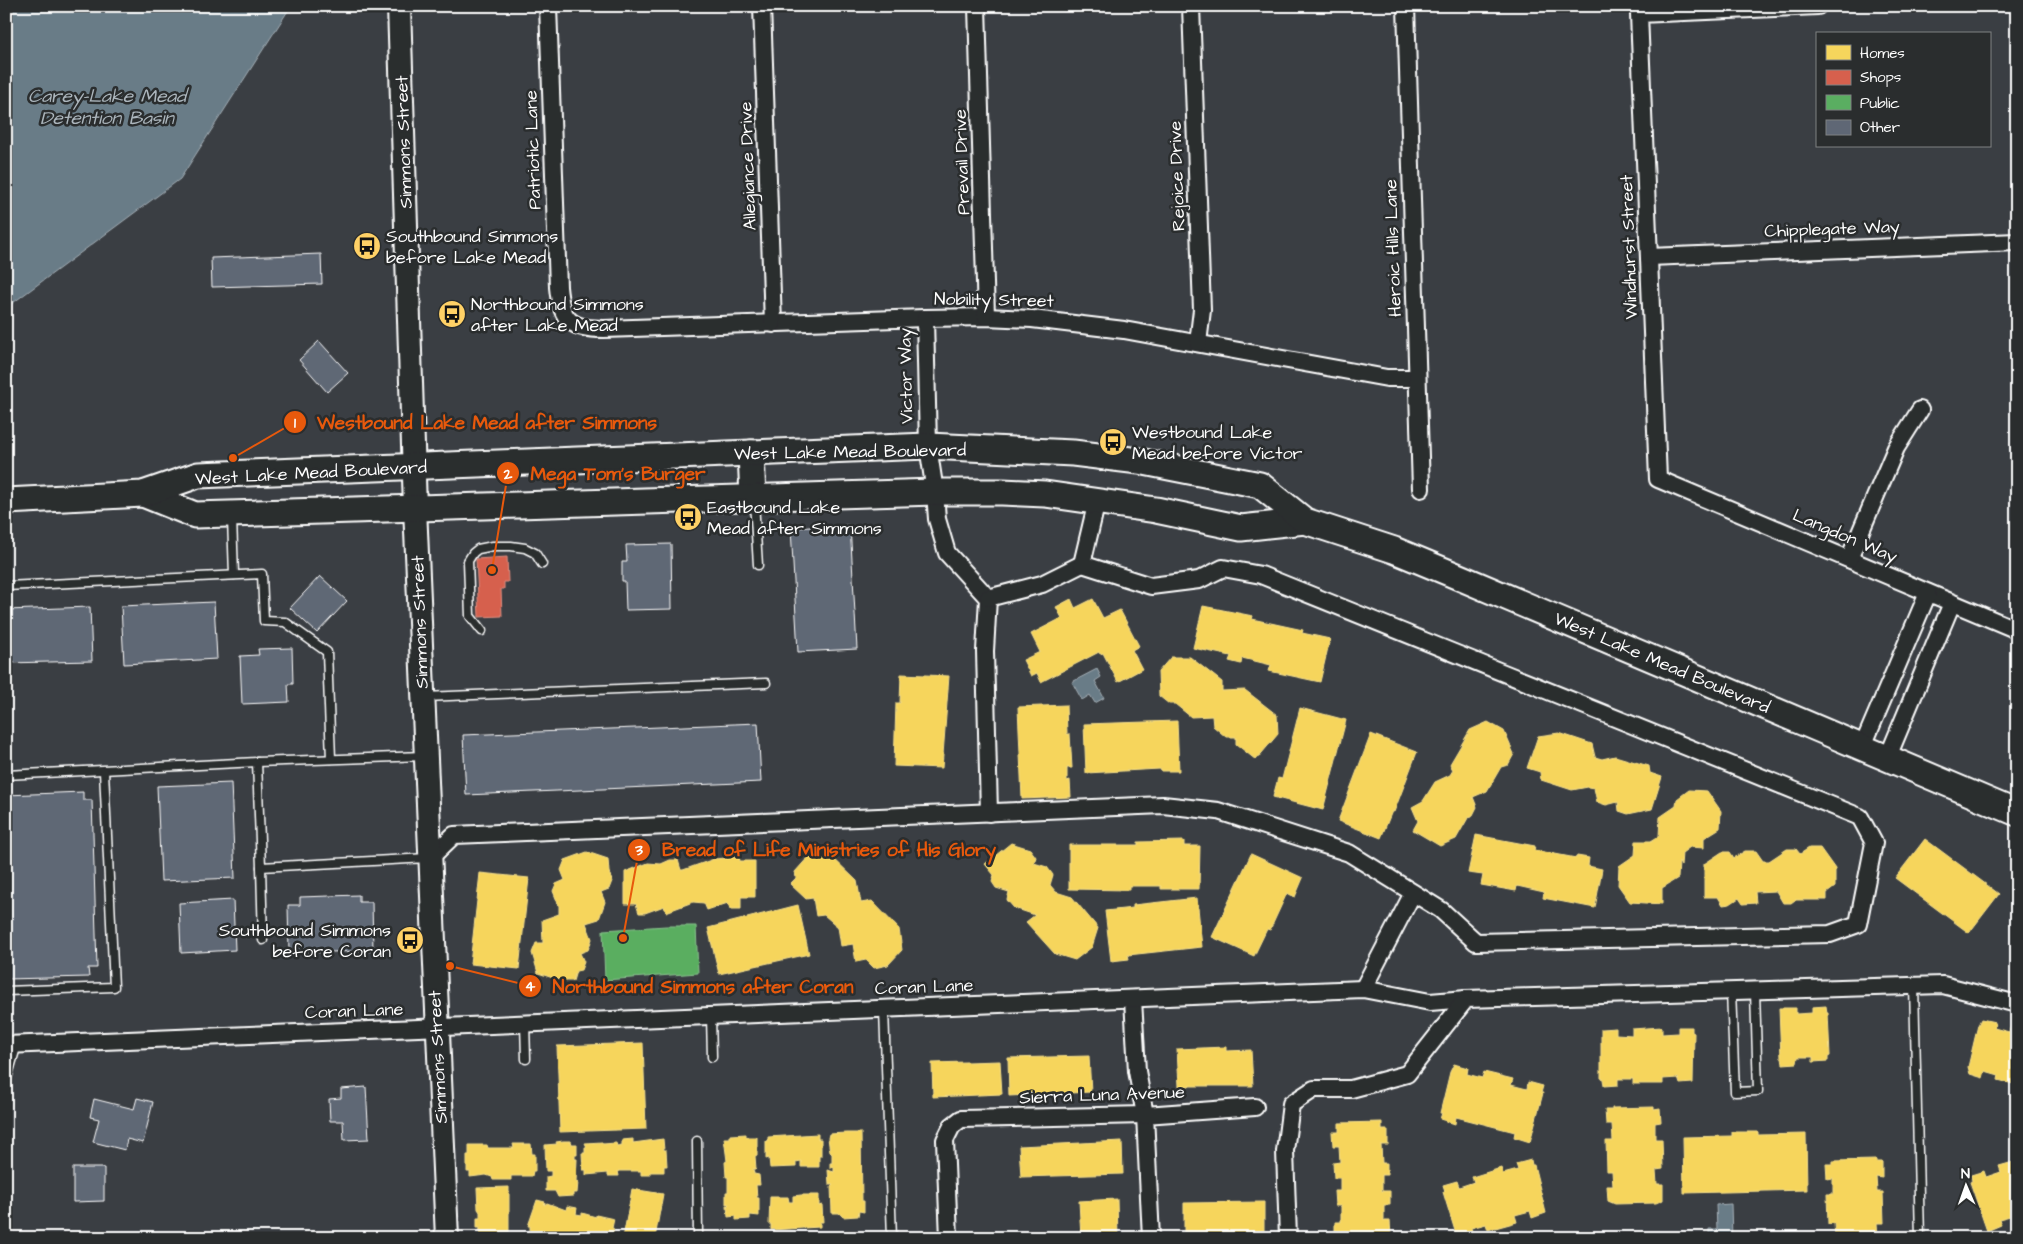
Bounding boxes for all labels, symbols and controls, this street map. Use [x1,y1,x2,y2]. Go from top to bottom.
legend [1816,32,1990,148]
text: Homes [1860,43,1905,64]
text: Shops [1860,67,1902,88]
street label: Simmons Street [389,74,419,209]
water label: Carey–Lake Mead Detention Basin [28,83,190,132]
street label: Patriotic Lane [518,90,548,210]
text: Public [1860,93,1900,114]
street label: Allegiance Drive [733,101,764,231]
street label: Prevail Drive [948,108,976,215]
text: Other [1860,117,1900,138]
street label: Rejoice Drive [1163,120,1191,232]
street label: Windhurst Street [1614,173,1644,320]
street label: Heroic Hills Lane [1378,178,1408,317]
street label: Chipplegate Way [1764,214,1900,245]
place label: Southbound Simmons before Lake Mead [386,224,558,270]
bus stop icon: Southbound Simmons before Lake Mead [352,231,382,261]
street label: Nobility Street [934,286,1055,315]
place label: Northbound Simmons after Lake Mead [471,292,644,338]
bus stop icon: Northbound Simmons after Lake Mead [437,299,467,329]
street label: Victor Way [893,328,920,424]
callout: Westbound Lake Mead after Simmons [282,405,667,439]
text: Westbound Lake Mead after Simmons [316,410,657,437]
text: 1 [294,413,296,434]
place label: Westbound Lake Mead before Victor [1132,420,1303,466]
bus stop icon: Westbound Lake Mead before Victor [1098,427,1128,457]
street label: West Lake Mead Boulevard [734,437,966,467]
street label: West Lake Mead Boulevard [194,454,428,492]
callout: Mega Tom's Burger [496,456,716,490]
text: Mega Tom's Burger [531,461,706,489]
text: 2 [503,464,513,485]
place label: Eastbound Lake Mead after Simmons [707,495,882,541]
bus stop icon: Eastbound Lake Mead after Simmons [673,502,703,532]
street label: Langdon Way [1788,503,1901,570]
street label: Simmons Street [405,554,435,689]
street label: West Lake Mead Boulevard [1550,606,1774,720]
callout: Bread of Life Ministries of His Glory [627,833,1006,867]
text: Bread of Life Ministries of His Glory [662,837,997,865]
text: 3 [634,840,643,861]
place label: Southbound Simmons before Coran [219,918,391,964]
bus stop icon: Southbound Simmons before Coran [395,925,425,955]
callout: Northbound Simmons after Coran [517,969,863,1003]
street label: Coran Lane [874,973,974,1001]
text: Northbound Simmons after Coran [553,974,854,1001]
text: 4 [525,976,536,997]
street label: Simmons Street [422,989,454,1124]
street label: Coran Lane [304,997,404,1025]
street label: Sierra Luna Avenue [1019,1080,1185,1110]
north arrow [1940,1162,1990,1212]
text: N [1961,1164,1971,1184]

